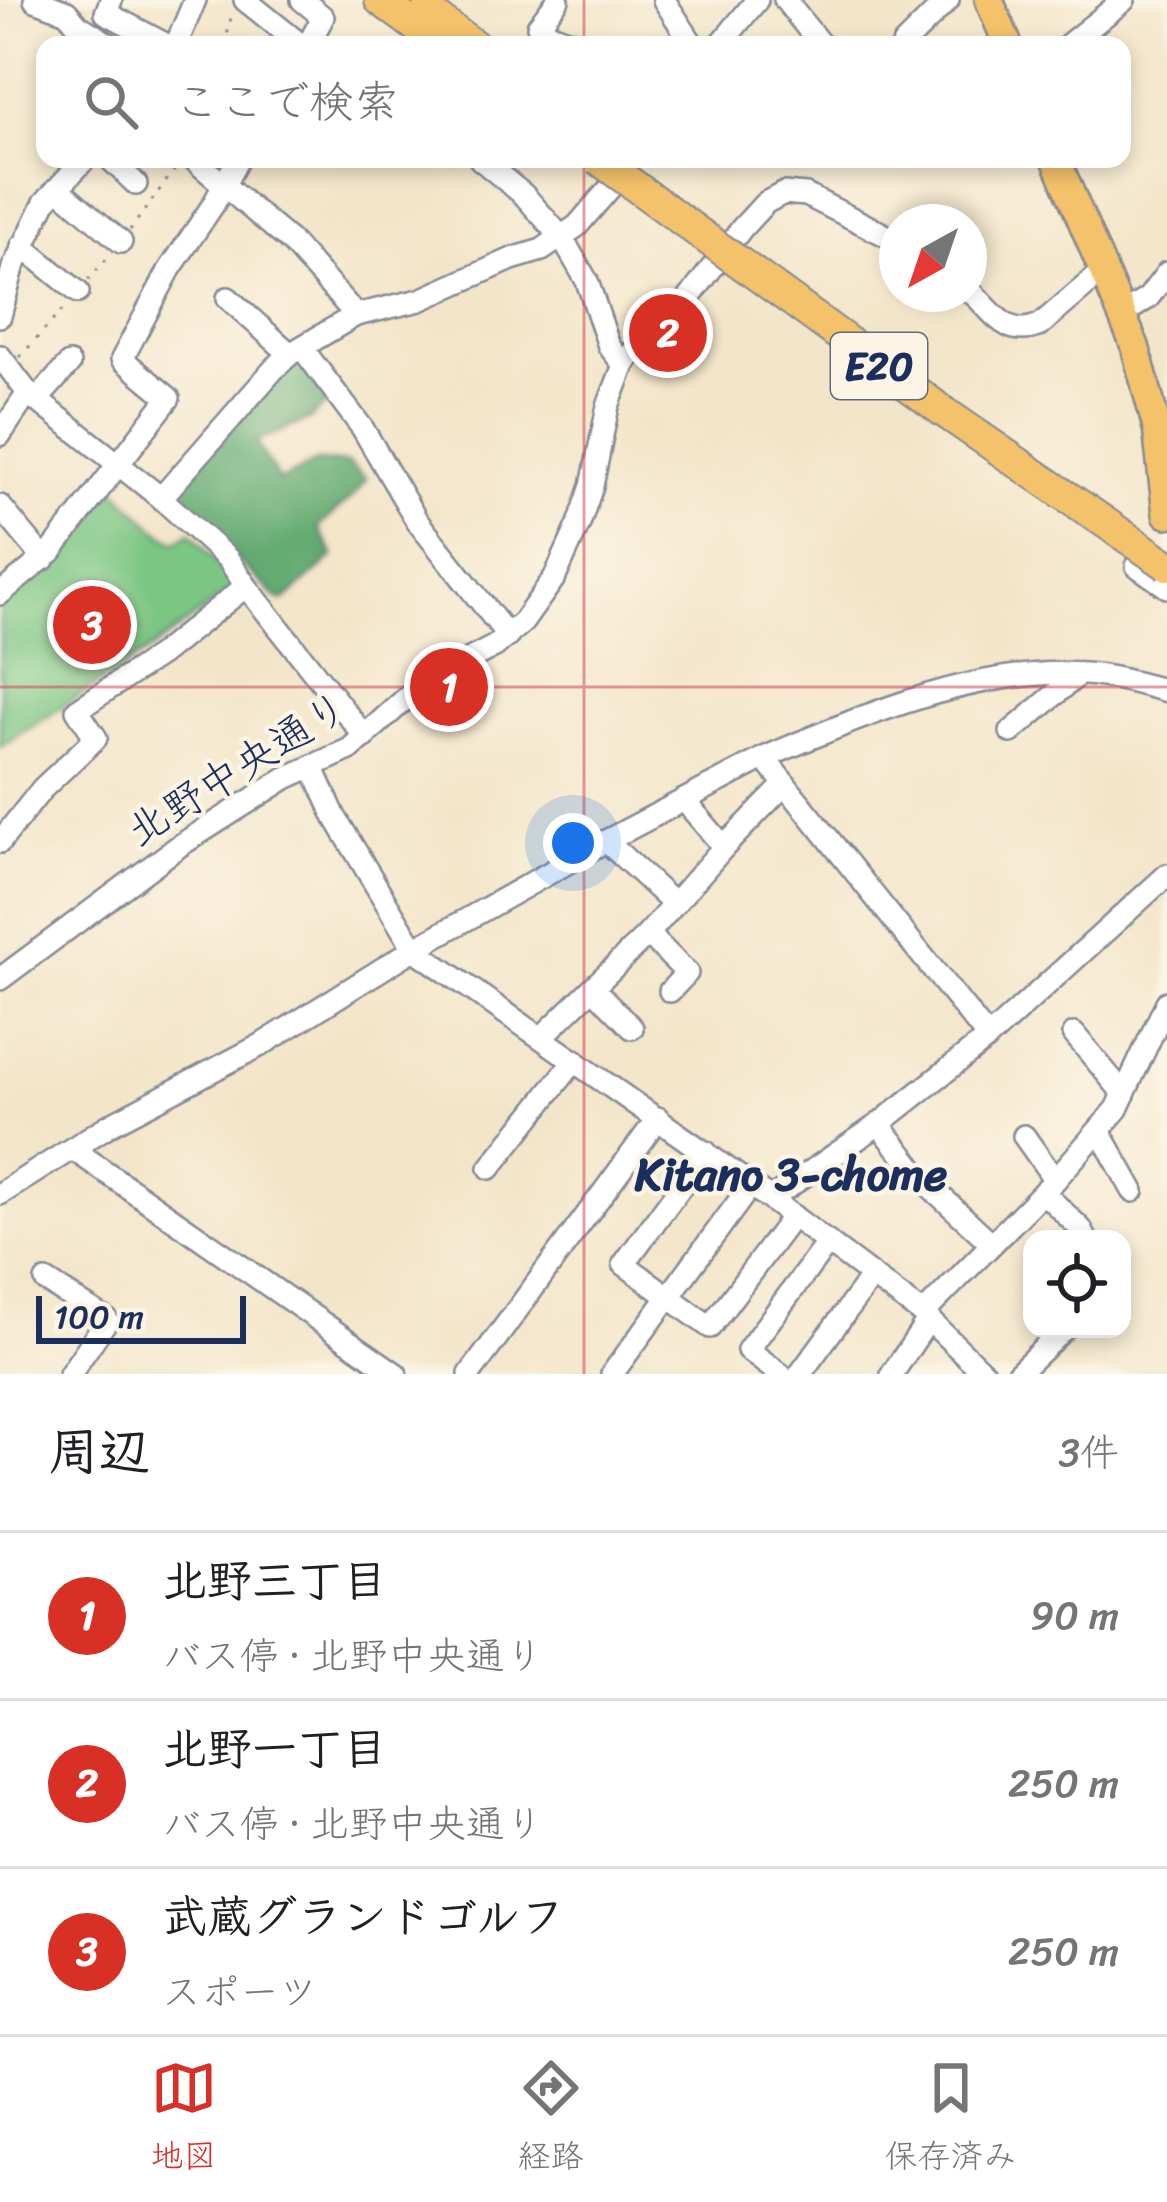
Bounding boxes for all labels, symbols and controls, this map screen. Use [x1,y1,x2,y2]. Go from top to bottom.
search box [36,36,1131,168]
text: ここで検索 [174,62,399,142]
icon: search [78,69,144,135]
north arrow [879,204,987,312]
pin: 2 [629,288,707,378]
road number: E20 [831,333,927,399]
pin: 3 [53,580,131,670]
pin: 1 [410,642,488,732]
street label: 北野中央通り [111,671,364,867]
your location [543,813,603,873]
district label: Kitano 3-chome [634,1135,947,1215]
map controls [1023,1230,1131,1338]
button: locate [1023,1230,1131,1338]
text: 100 m [54,1288,144,1346]
scale bar [36,1290,246,1343]
text: 周辺 [48,1407,150,1497]
text: 3件 [1059,1418,1119,1487]
text: 北野三丁目 [162,1541,387,1621]
text: 1 [79,1581,95,1650]
text: 90 m [1030,1581,1119,1650]
text: バス停 · 北野中央通り [162,1621,544,1690]
text: 北野一丁目 [162,1709,387,1789]
text: 2 [76,1749,98,1818]
text: 250 m [1008,1749,1119,1818]
text: バス停 · 北野中央通り [162,1789,544,1858]
text: 武蔵グランドゴルフ [162,1877,565,1957]
text: 3 [76,1917,98,1986]
text: 250 m [1008,1917,1119,1986]
text: スポーツ [162,1957,317,2026]
tab: 地図 [151,2055,217,2185]
tab: 経路 [518,2055,584,2185]
tab: 保存済み [885,2055,1017,2185]

